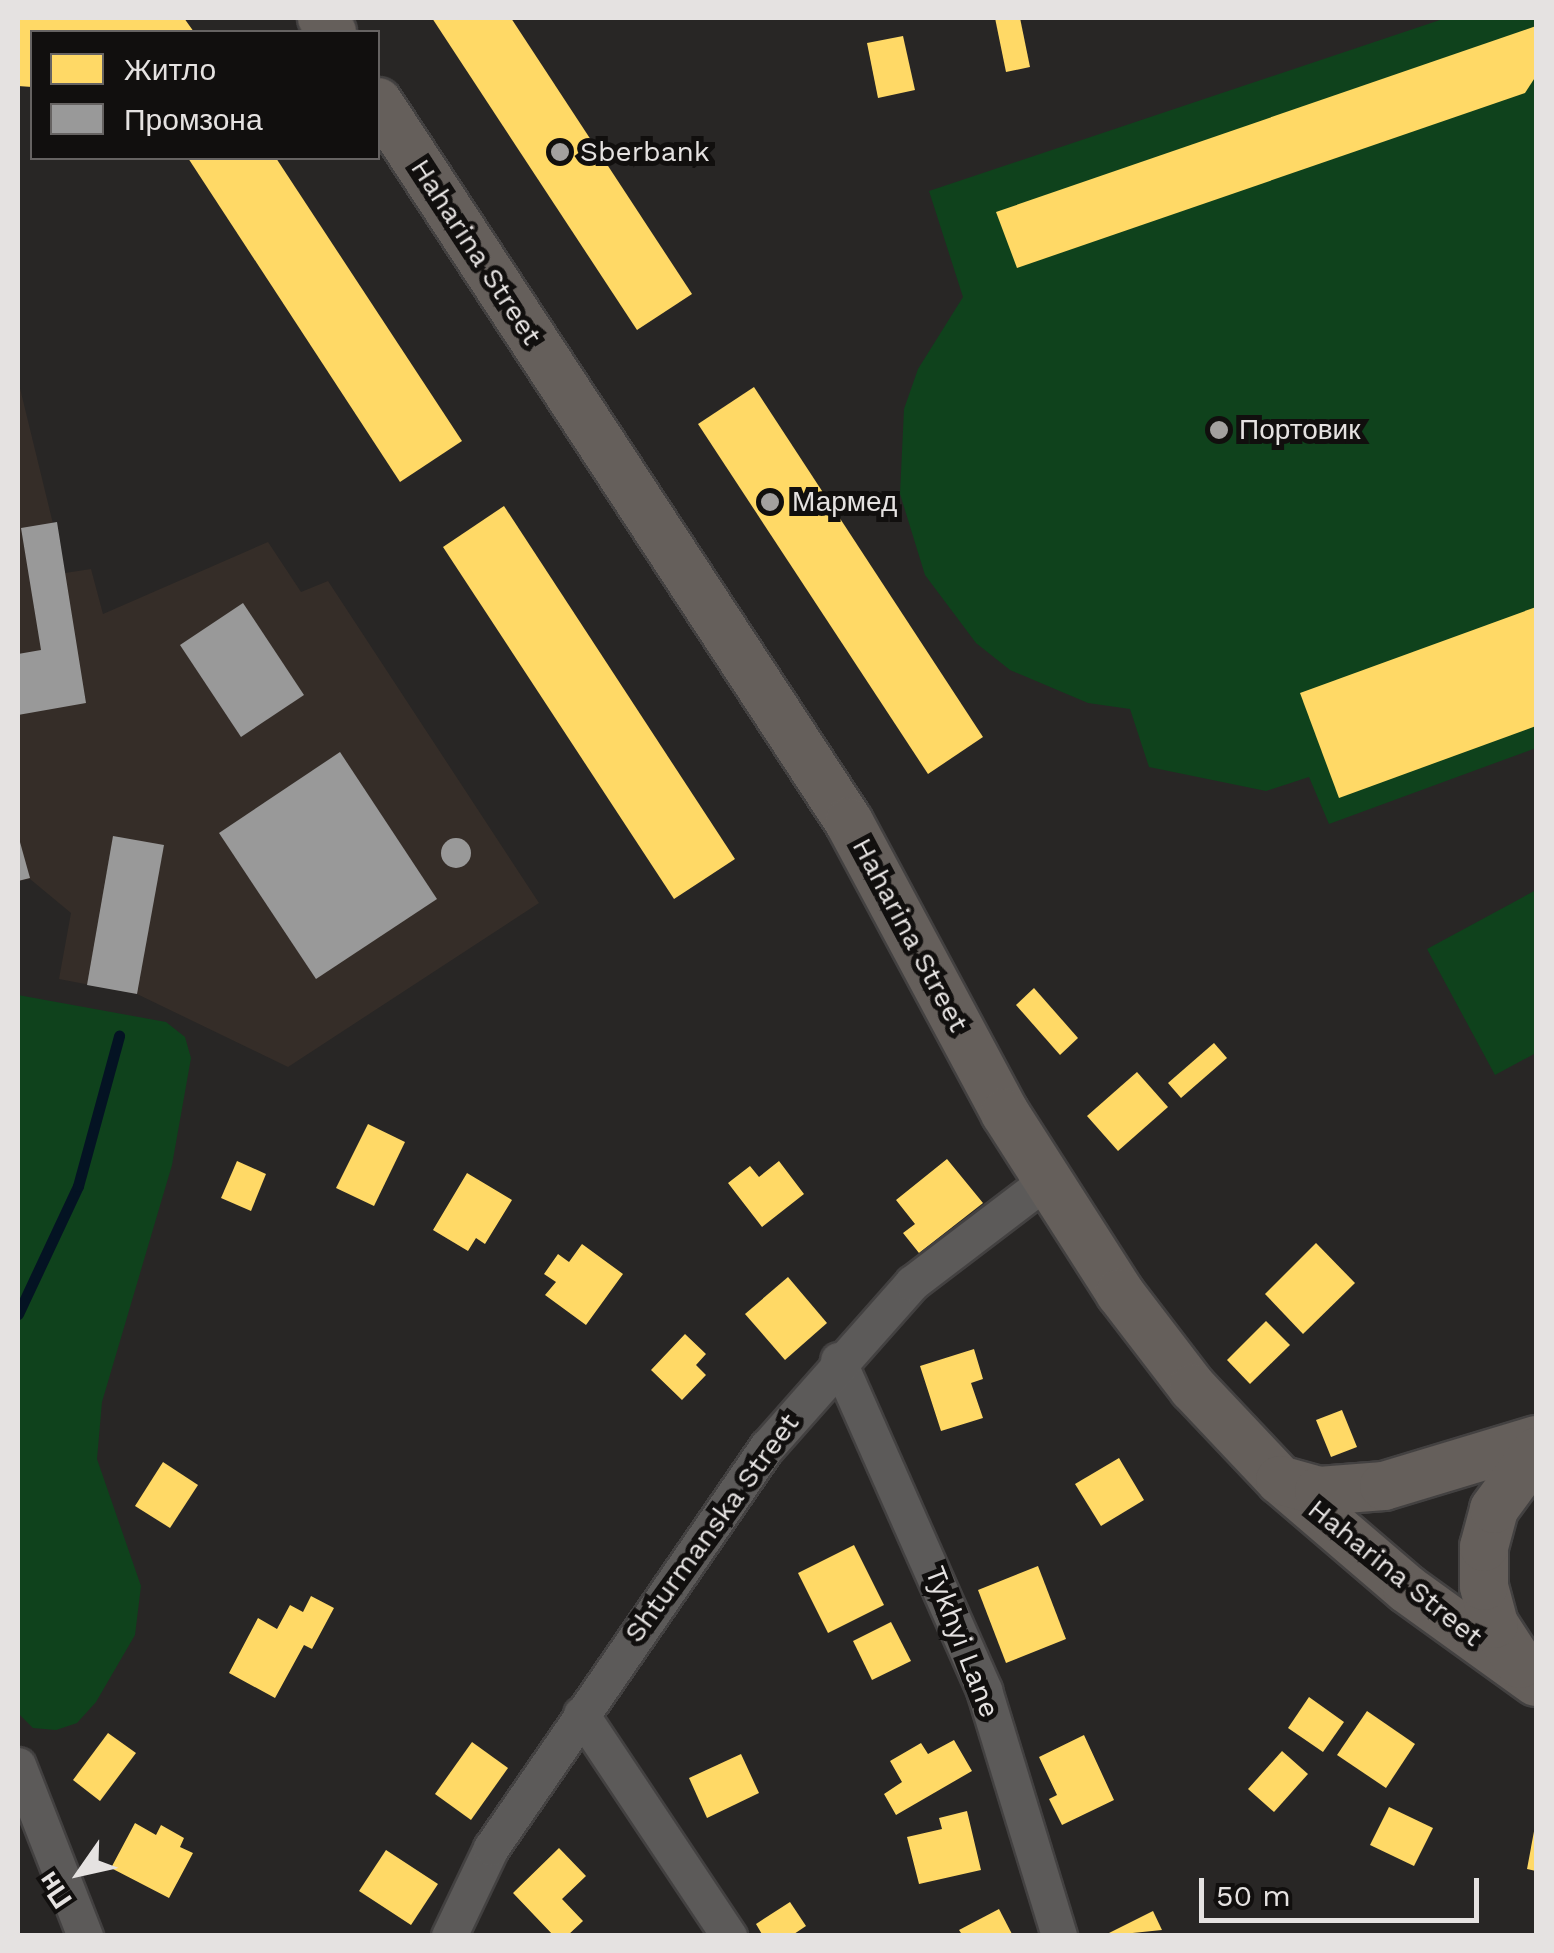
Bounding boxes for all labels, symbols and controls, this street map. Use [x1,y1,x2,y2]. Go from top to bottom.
legend [30,30,380,160]
text: Житло [124,52,216,87]
text: Промзона [124,102,263,137]
place label: Sberbank [580,135,710,169]
marker: Sberbank [549,141,571,163]
street label: Haharina Street [403,153,549,351]
place label: Портовик [1239,413,1361,447]
marker: Портовик [1208,419,1230,441]
place label: Мармед [792,485,897,519]
marker: Мармед [757,489,783,515]
street label: Haharina Street [845,832,975,1038]
street label: Shturmanska Street [617,1407,807,1649]
street label: Haharina Street [1301,1492,1489,1654]
street label: Tykhyi Lane [918,1562,1006,1722]
north arrow [30,1823,130,1923]
scale bar [1204,1858,1484,1920]
text: Пн [31,1865,79,1915]
text: 50 m [1216,1878,1291,1913]

